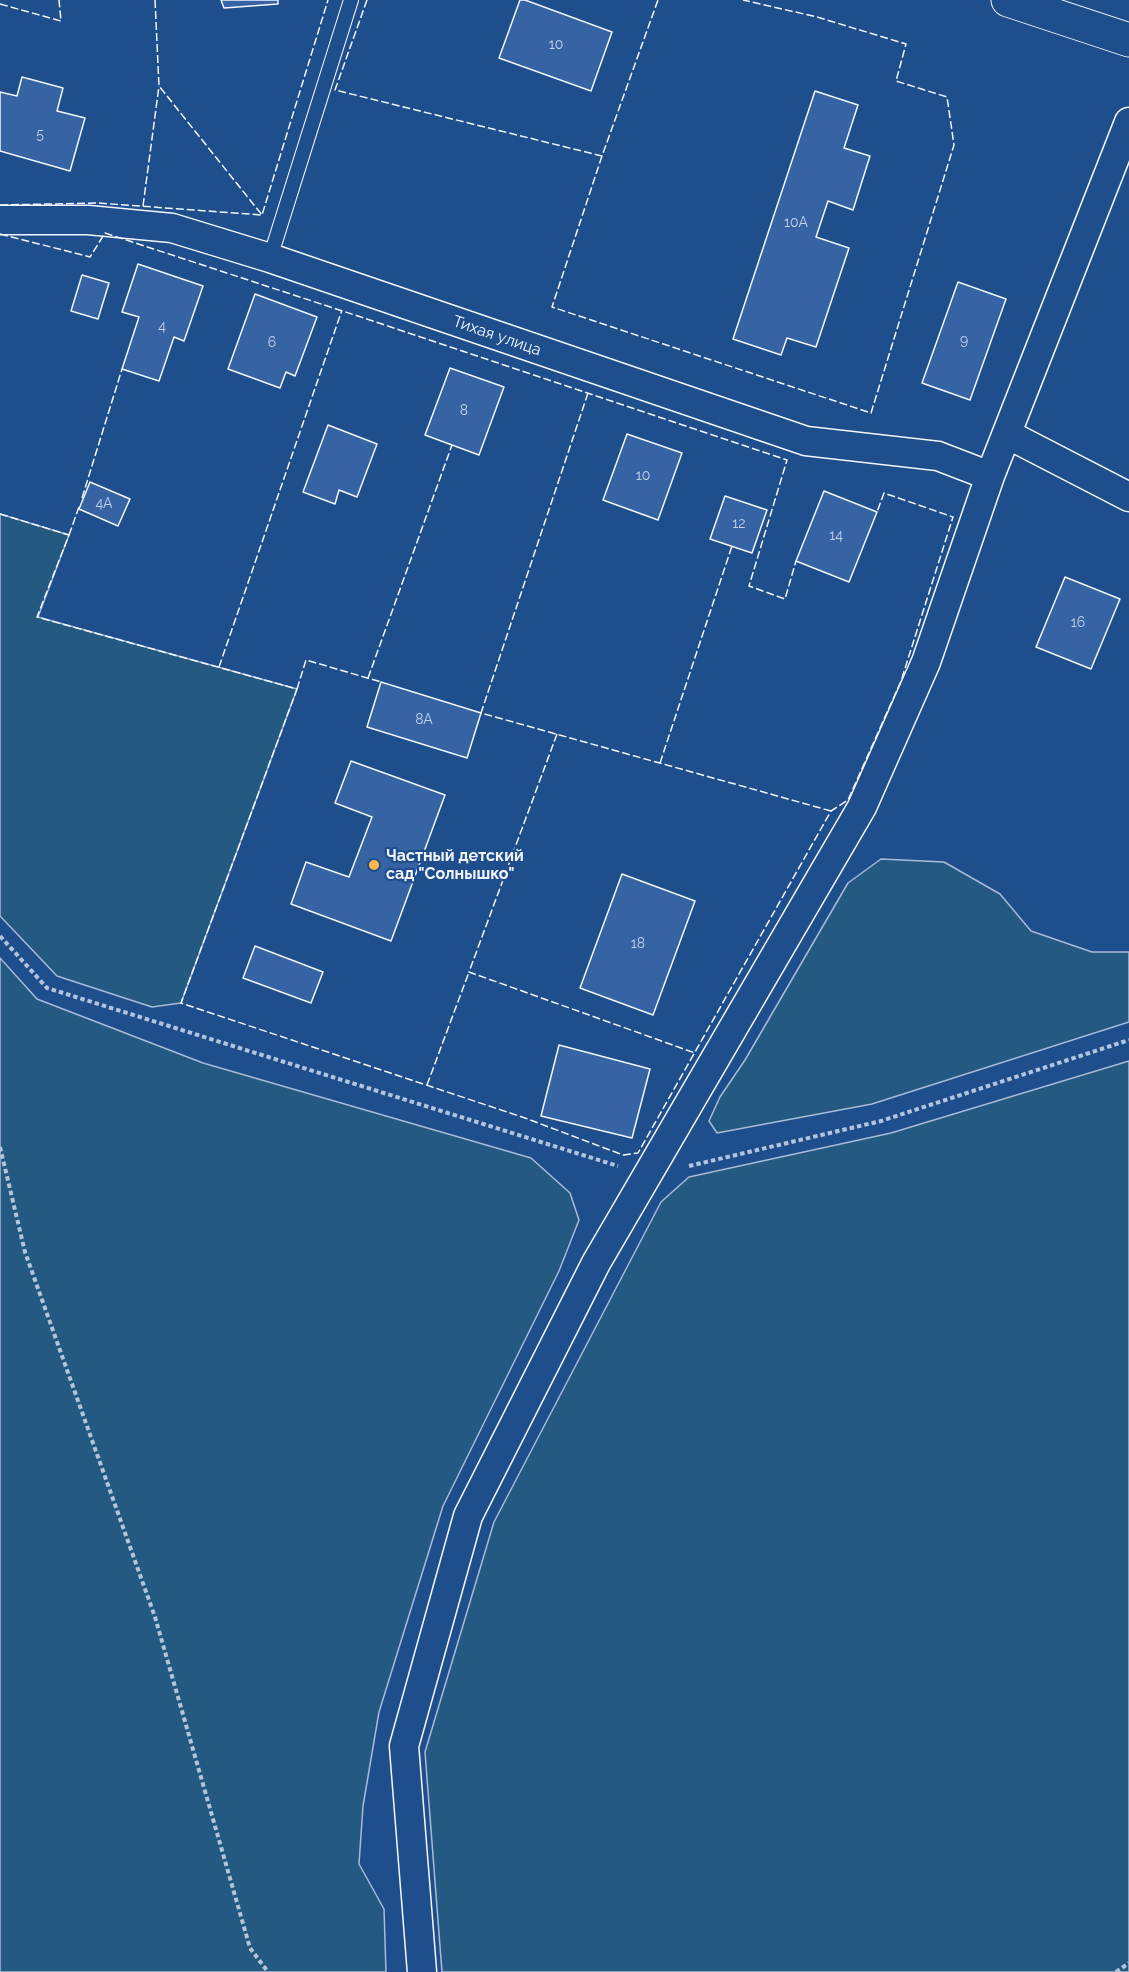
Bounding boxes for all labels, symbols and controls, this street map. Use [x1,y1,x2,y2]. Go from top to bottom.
house number: 10 [549,37,563,53]
house number: 5 [36,127,44,143]
house number: 10А [784,215,808,231]
street label: Тихая улица [450,312,544,360]
house number: 4 [158,319,166,335]
house number: 9 [960,333,968,349]
house number: 6 [268,335,276,351]
house number: 8 [460,403,468,419]
house number: 10 [636,468,650,484]
house number: 4А [95,496,113,512]
house number: 12 [732,516,746,532]
house number: 14 [829,528,843,544]
house number: 16 [1071,615,1085,631]
house number: 8А [415,712,433,728]
place label: Частный детский сад "Солнышко" [386,846,524,884]
marker: Частный детский сад "Солнышко" [367,858,381,872]
house number: 18 [631,936,645,952]

